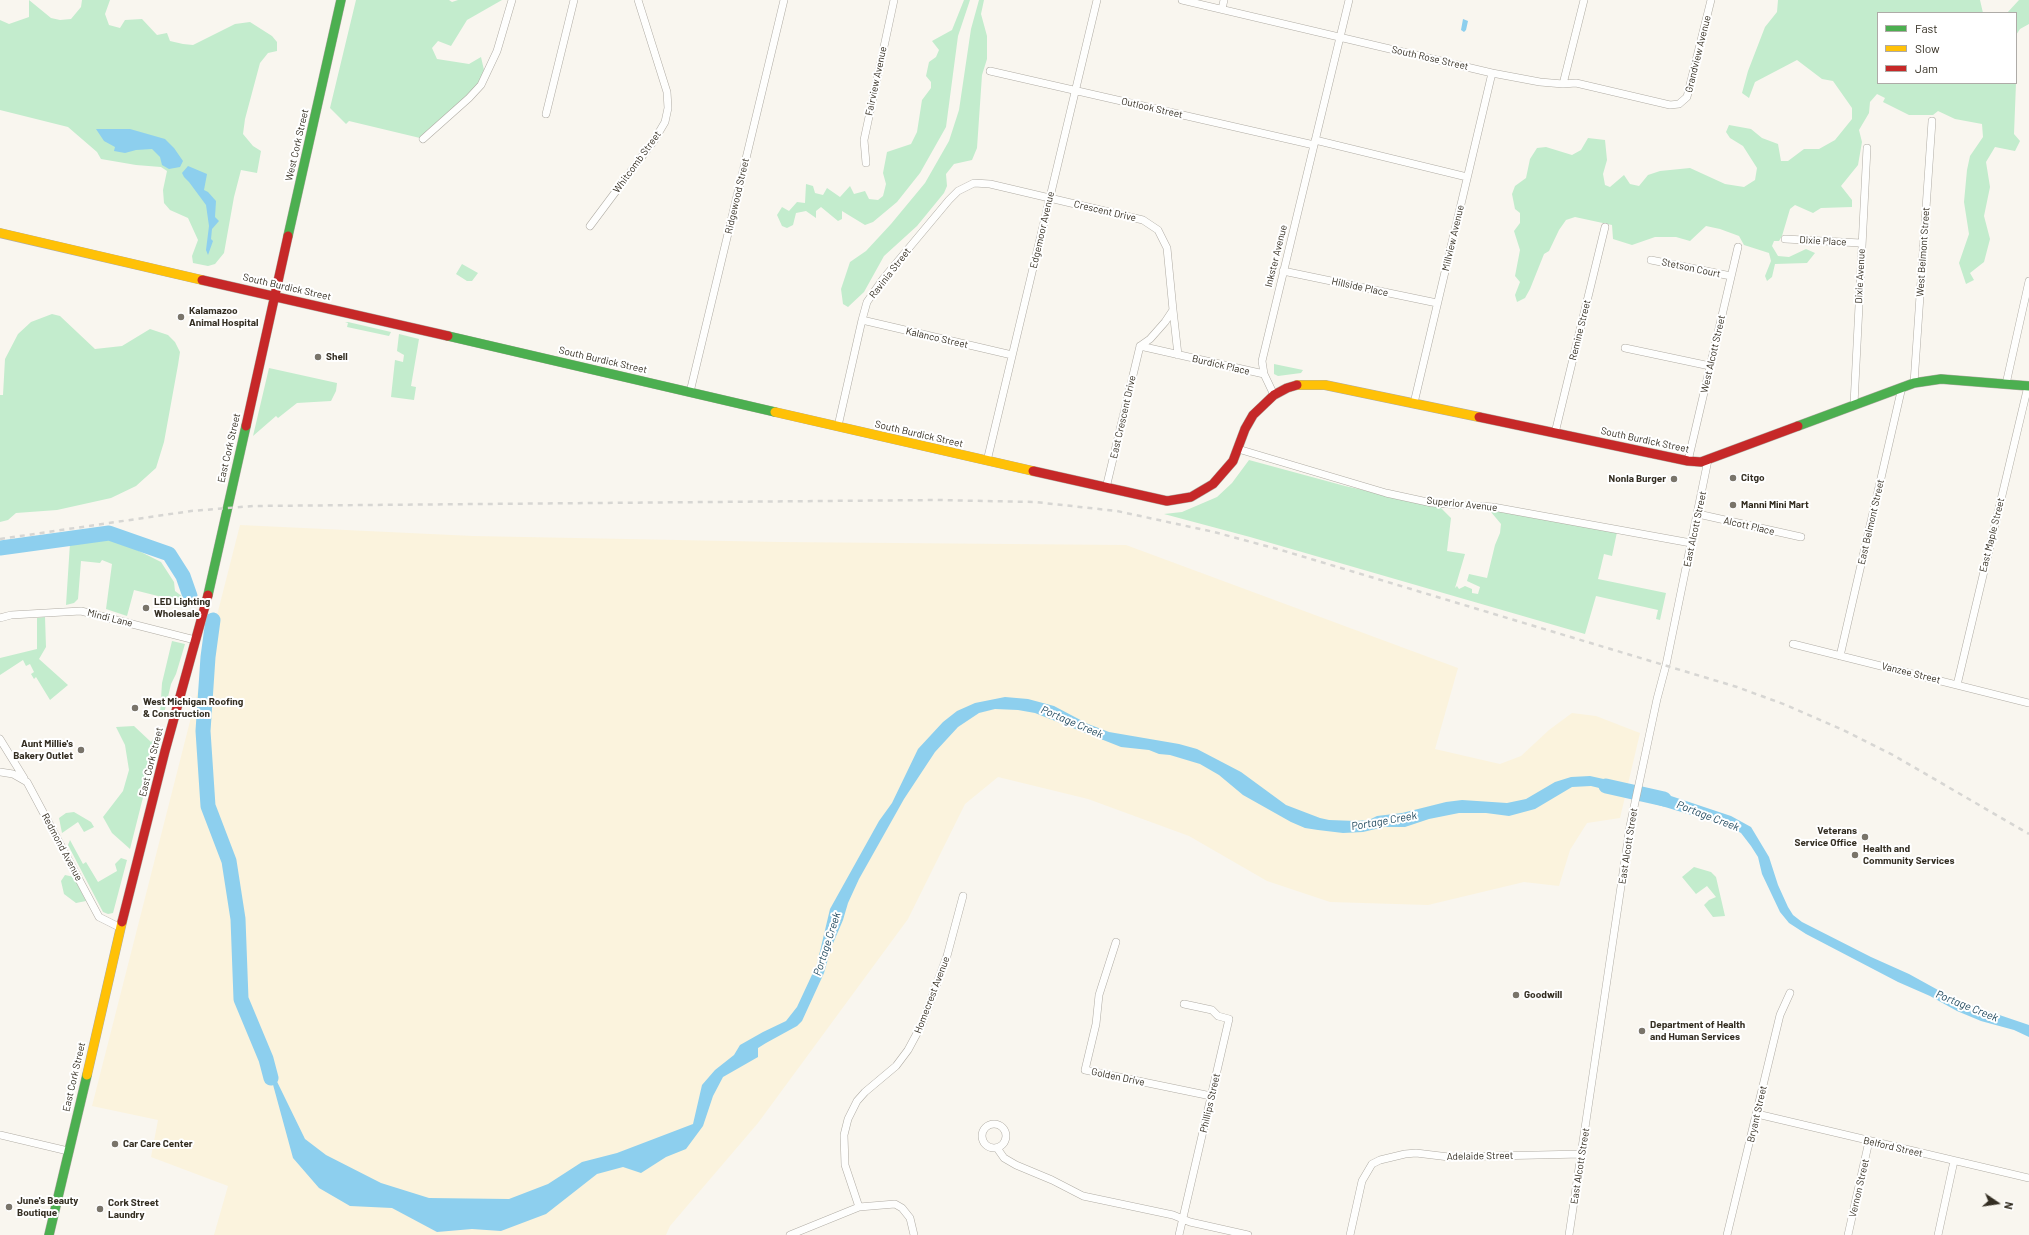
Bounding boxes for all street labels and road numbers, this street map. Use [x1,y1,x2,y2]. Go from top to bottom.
street label: Grandview Avenue [1683,14,1713,94]
street label: South Rose Street [1390,43,1470,73]
street label: Fairview Avenue [863,45,889,117]
street label: Outlook Street [1120,95,1184,121]
street label: West Cork Street [283,108,311,182]
street label: Whitcomb Street [610,129,664,195]
street label: Ridgewood Street [722,157,752,235]
street label: Edgemoor Avenue [1027,190,1057,270]
street label: Crescent Drive [1073,198,1137,224]
street label: Millview Avenue [1440,204,1466,272]
street label: West Belmont Street [1914,207,1932,297]
street label: Inkster Avenue [1262,224,1290,288]
street label: Dixie Place [1799,234,1847,248]
street label: Ravinia Street [867,245,913,301]
street label: Dixie Avenue [1853,248,1867,304]
street label: Stetson Court [1660,256,1722,280]
street label: South Burdick Street [242,271,332,303]
street label: Hillside Place [1331,275,1389,299]
street label: Remine Street [1567,298,1593,362]
street label: West Alcott Street [1698,314,1728,394]
street label: Kalanco Street [905,325,969,351]
street label: South Burdick Street [558,344,648,376]
street label: Burdick Place [1191,353,1251,377]
street label: East Crescent Drive [1108,374,1138,460]
street label: East Cork Street [215,412,243,484]
street label: South Burdick Street [874,418,964,450]
street label: South Burdick Street [1600,425,1690,455]
street label: East Belmont Street [1855,478,1887,566]
street label: East Alcott Street [1681,490,1709,568]
street label: Superior Avenue [1426,494,1498,514]
street label: East Maple Street [1977,497,2007,573]
street label: Alcott Place [1722,514,1776,538]
street label: Mindi Lane [86,607,134,629]
street label: Vanzee Street [1880,660,1942,686]
street label: East Cork Street [137,726,165,798]
street label: East Alcott Street [1616,807,1640,885]
street label: Redmond Avenue [39,811,85,883]
street label: Homecrest Avenue [912,955,952,1035]
street label: East Cork Street [60,1041,88,1113]
street label: Golden Drive [1090,1065,1146,1089]
street label: Phillips Street [1197,1072,1223,1134]
street label: Bryant Street [1745,1084,1769,1144]
street label: East Alcott Street [1568,1127,1592,1205]
street label: Belford Street [1862,1134,1924,1160]
street label: Adelaide Street [1447,1149,1513,1163]
street label: Vernon Street [1846,1158,1872,1218]

